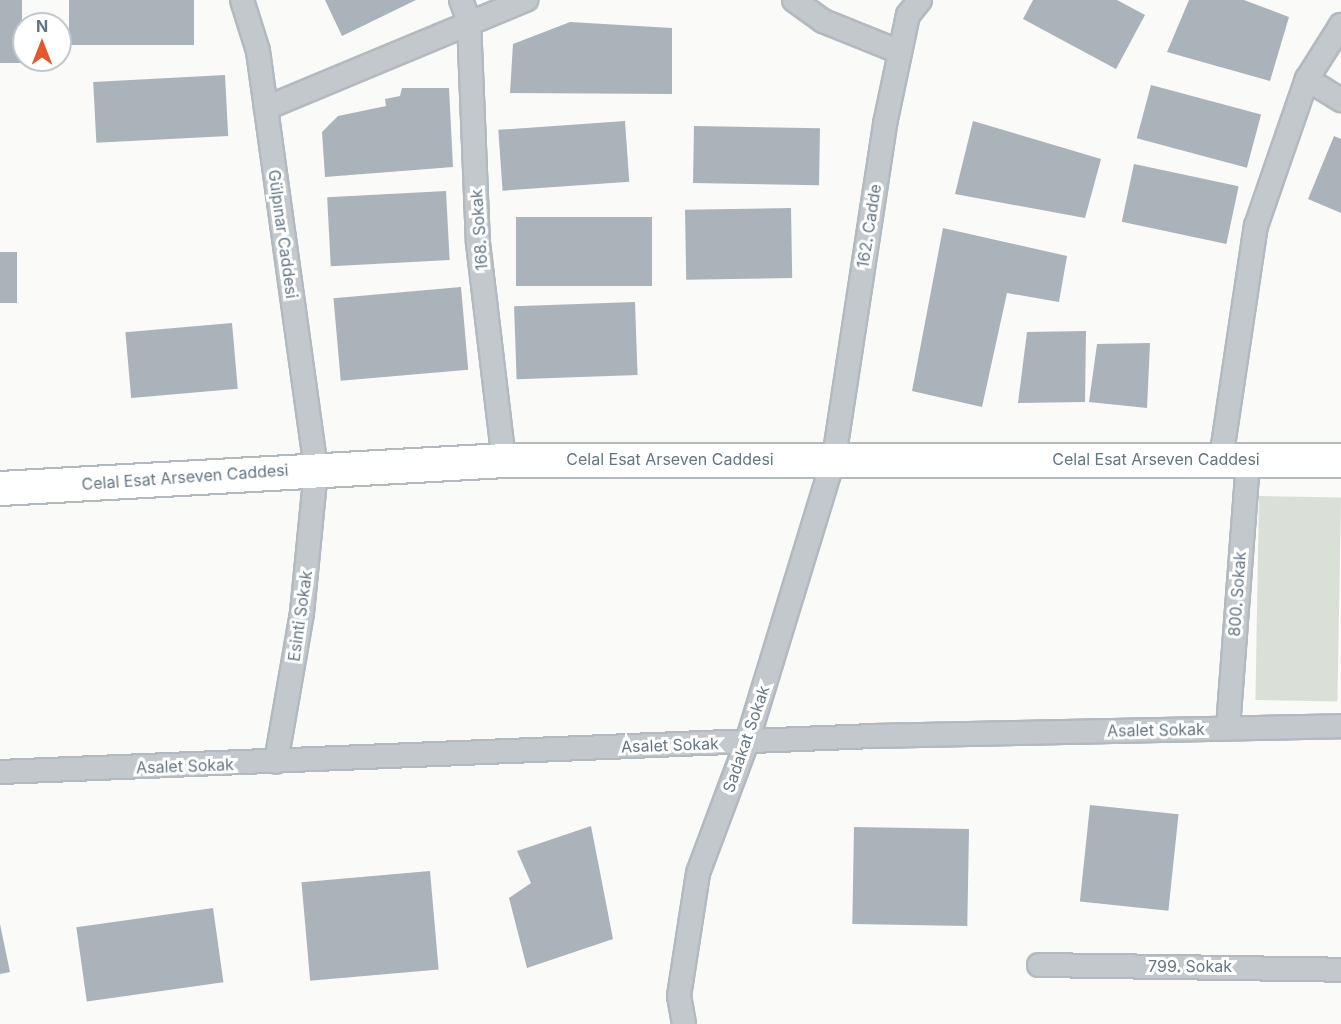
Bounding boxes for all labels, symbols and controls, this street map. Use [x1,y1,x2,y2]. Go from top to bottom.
north arrow [12,12,72,72]
text: N [36,16,48,36]
street label: Gülpınar Caddesi [264,168,302,300]
street label: 162. Cadde [853,183,885,269]
street label: 168. Sokak [467,189,491,271]
street label: Celal Esat Arseven Caddesi [566,449,774,469]
street label: Celal Esat Arseven Caddesi [1052,449,1260,469]
street label: Celal Esat Arseven Caddesi [81,460,289,494]
street label: 800. Sokak [1224,551,1250,637]
street label: Esinti Sokak [284,569,316,663]
street label: Sadakat Sokak [719,683,773,795]
street label: Asalet Sokak [1107,720,1205,740]
street label: Asalet Sokak [621,734,719,756]
street label: Asalet Sokak [136,755,234,777]
street label: 799. Sokak [1148,956,1232,976]

